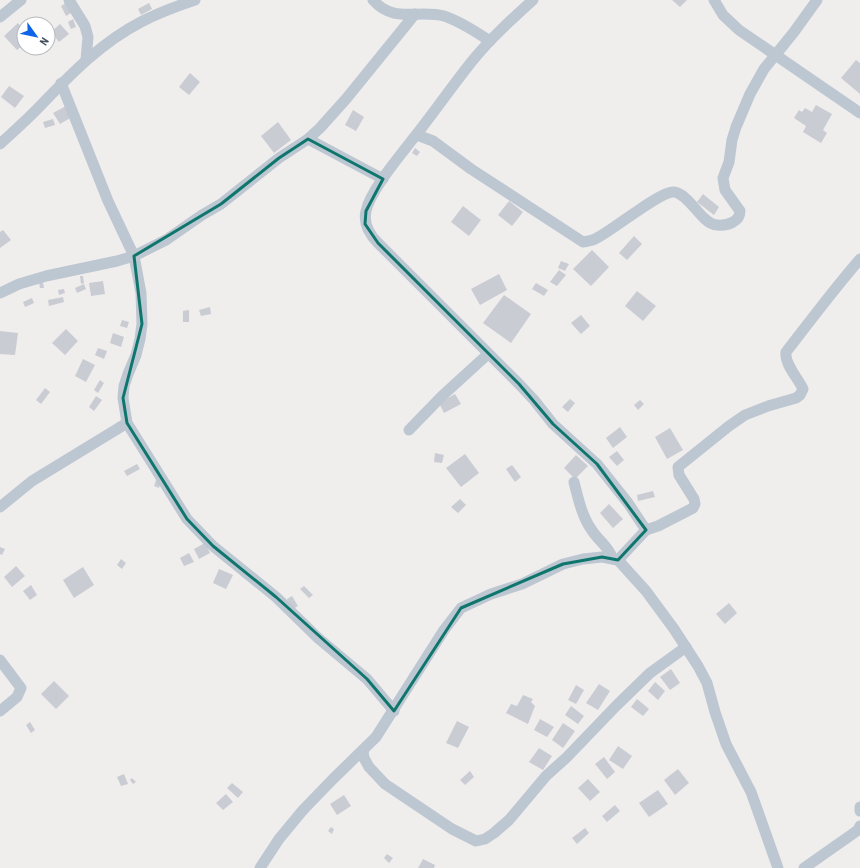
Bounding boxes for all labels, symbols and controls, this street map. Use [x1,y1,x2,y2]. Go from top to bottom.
north arrow [16,16,56,56]
text: N [37,35,51,48]

